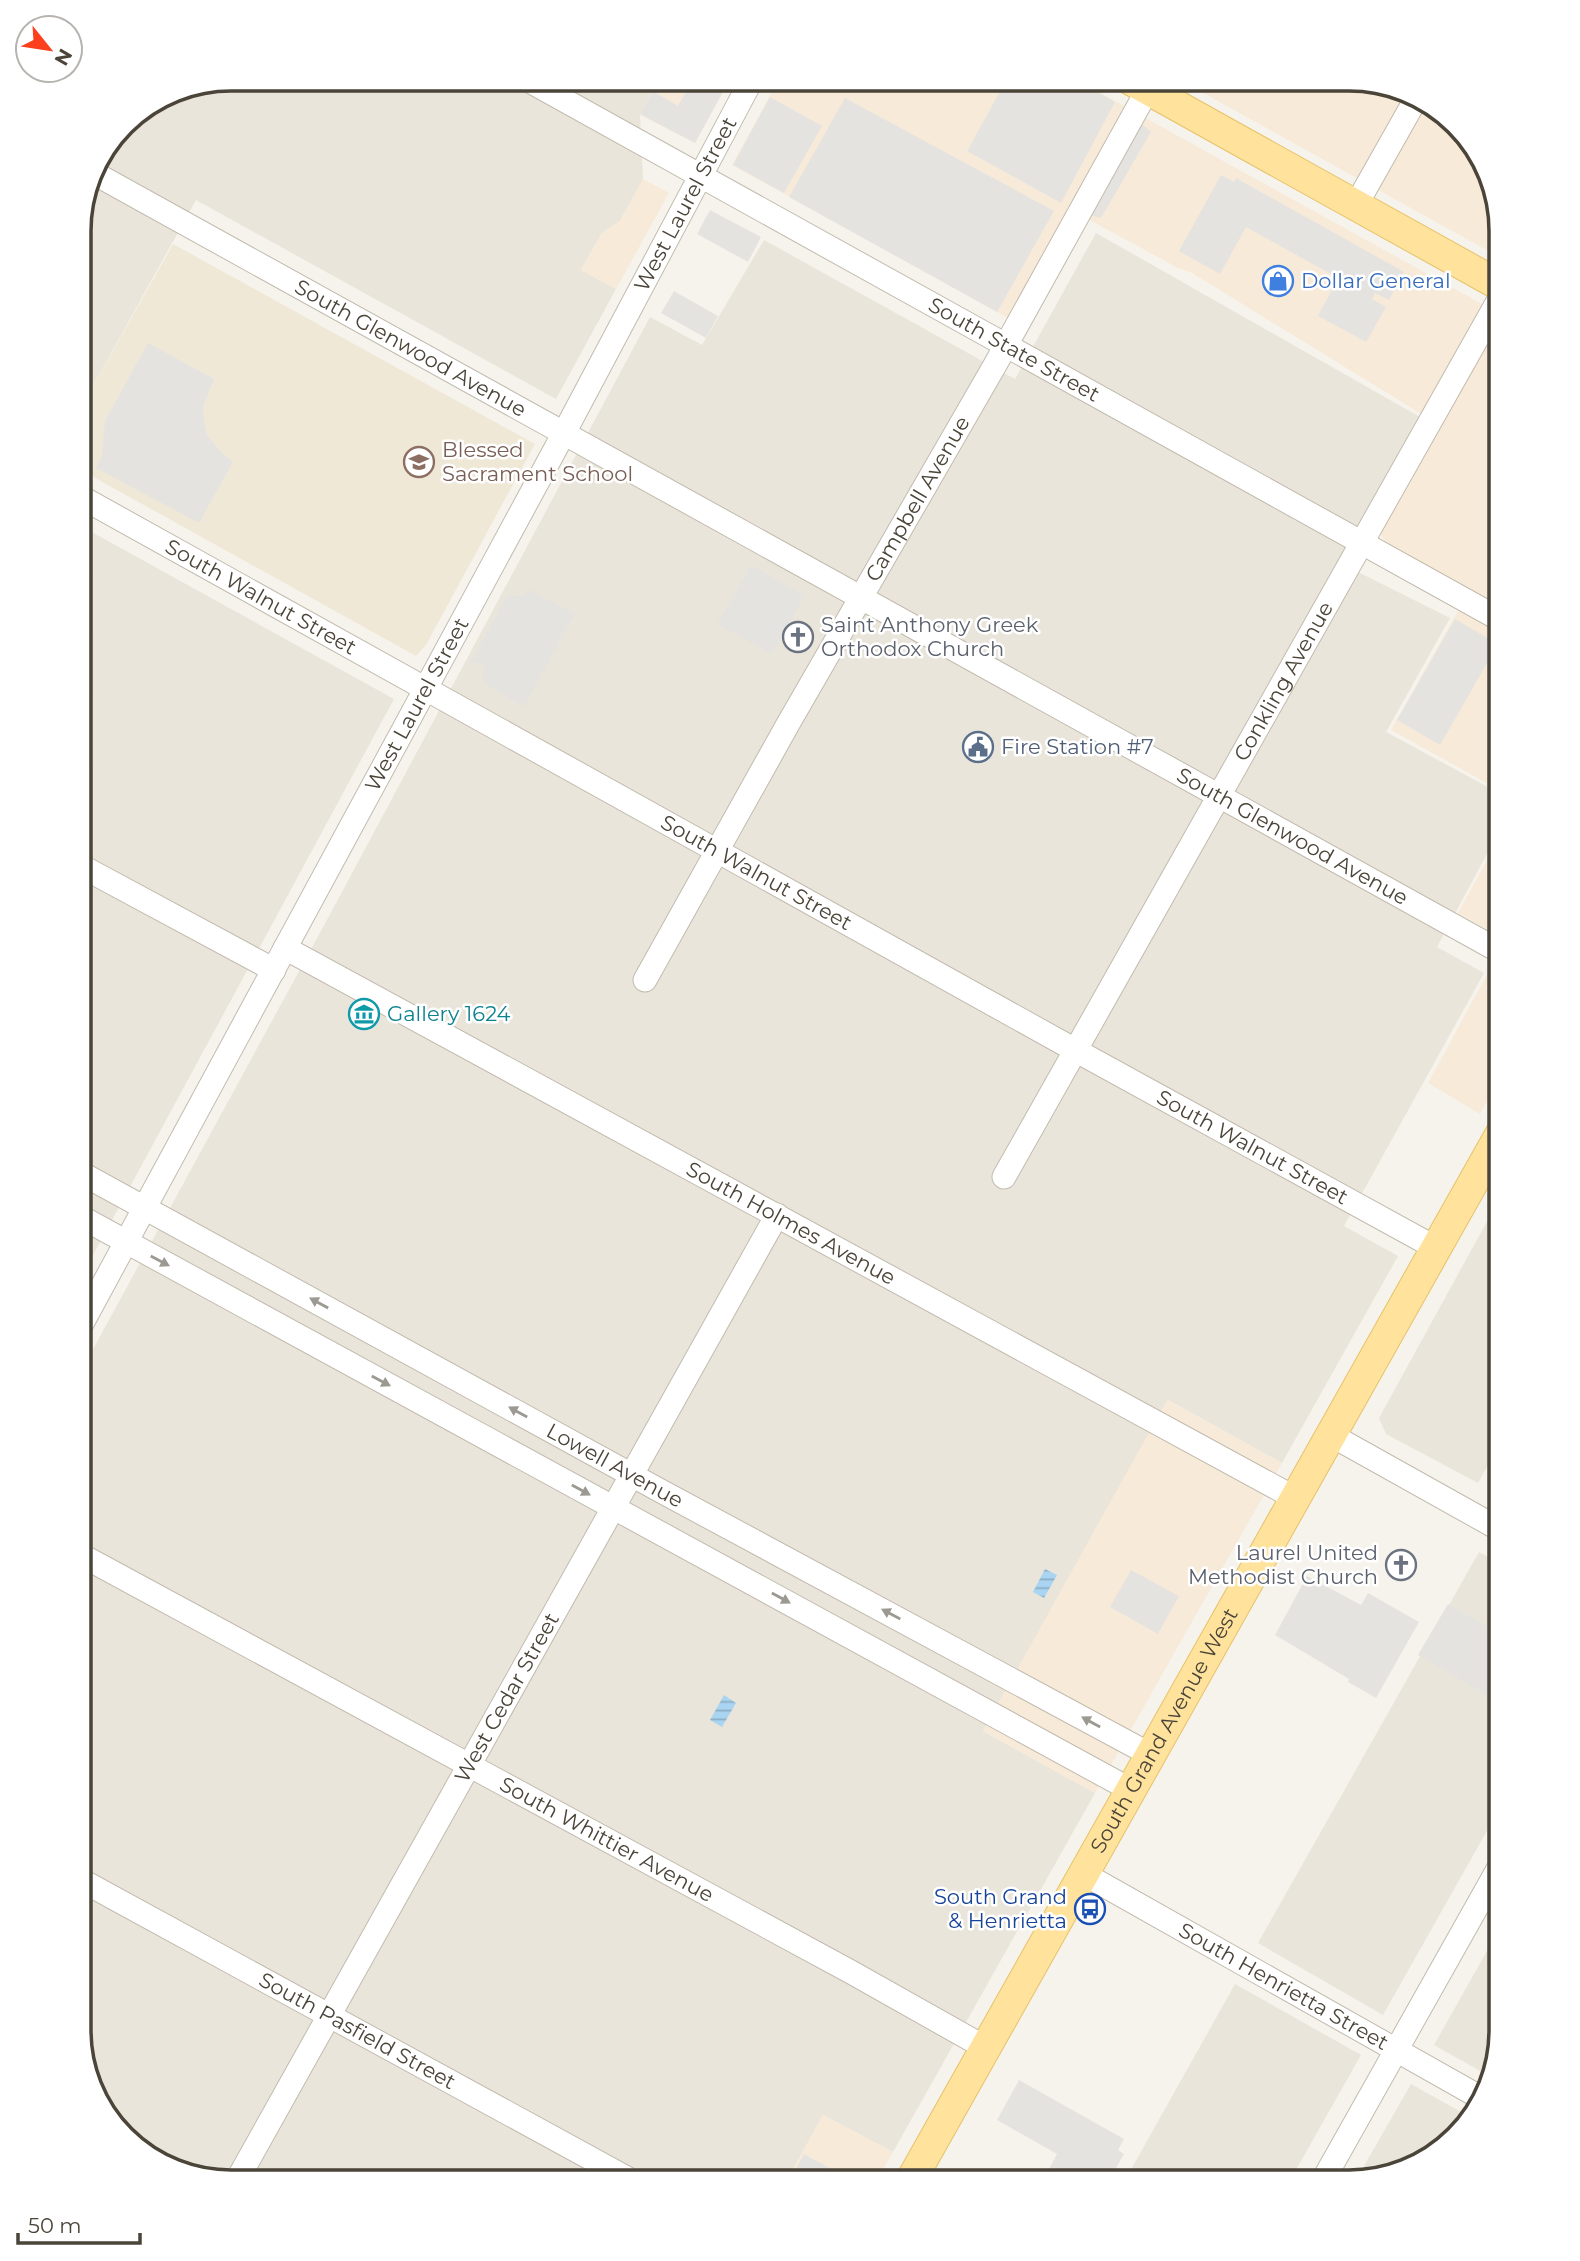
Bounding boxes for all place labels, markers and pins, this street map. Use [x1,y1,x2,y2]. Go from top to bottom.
shop icon: Dollar General [1261,264,1295,298]
place label: Dollar General [1301,268,1451,293]
place label: Blessed Sacrament School [442,437,633,486]
school or university icon: Blessed Sacrament School [402,445,436,479]
place label: Saint Anthony Greek Orthodox Church [821,612,1039,661]
church icon: Saint Anthony Greek Orthodox Church [781,620,815,654]
public building icon: Fire Station #7 [961,730,995,764]
place label: Fire Station #7 [1001,734,1154,759]
museum icon: Gallery 1624 [347,997,381,1031]
place label: Gallery 1624 [387,1001,511,1026]
place label: Laurel United Methodist Church [1188,1540,1378,1589]
church icon: Laurel United Methodist Church [1384,1548,1418,1582]
place label: South Grand & Henrietta [934,1884,1067,1933]
bus stop icon: South Grand & Henrietta [1073,1892,1107,1926]

